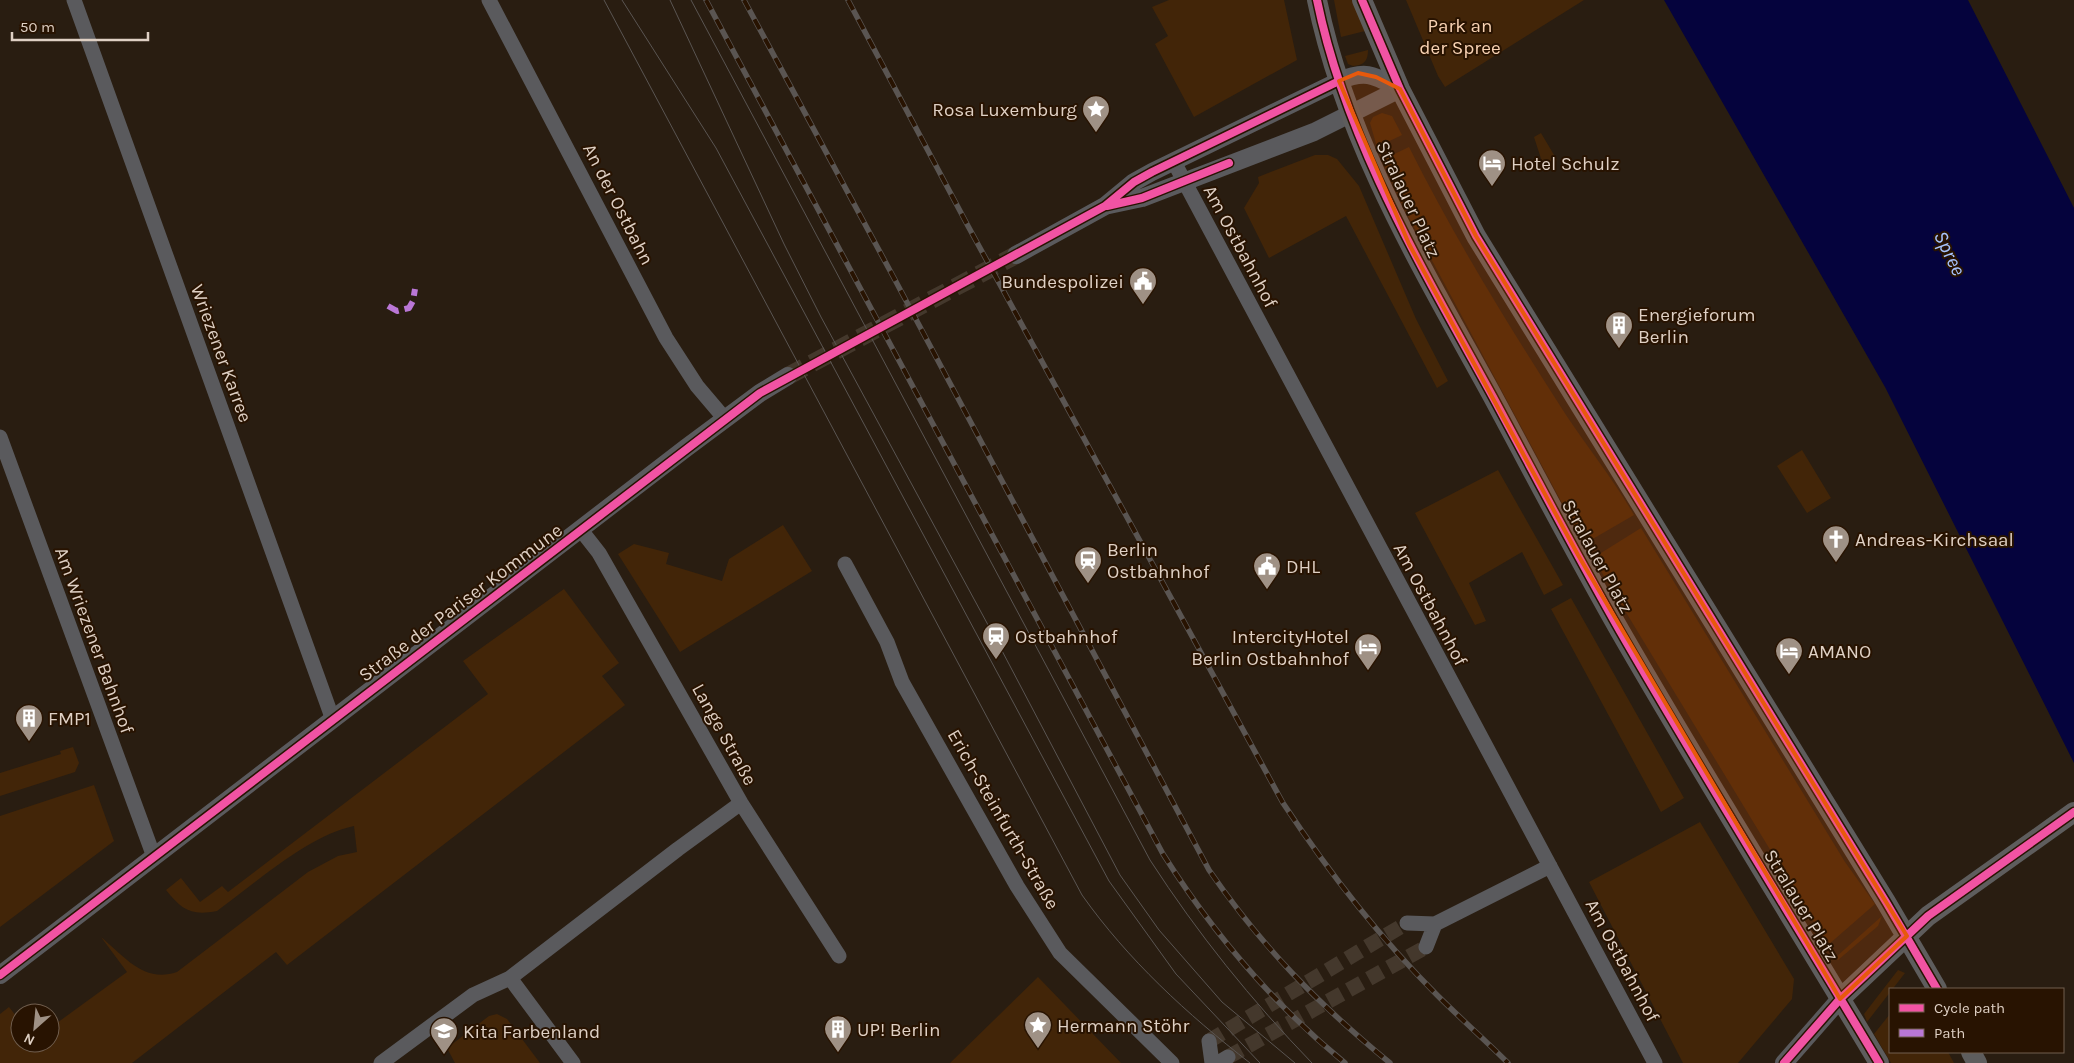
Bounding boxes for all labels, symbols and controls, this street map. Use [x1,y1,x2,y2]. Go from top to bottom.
scale bar [12,10,149,42]
park label: Park an der Spree [1419,15,1501,59]
text: 50 m [20,18,55,36]
place icon: Rosa Luxemburg [1081,94,1111,133]
place label: Rosa Luxemburg [932,99,1077,121]
street label: Stralauer Platz [1371,137,1445,262]
street label: An der Ostbahn [578,140,658,269]
hotel icon: Hotel Schulz [1477,148,1507,187]
place label: Hotel Schulz [1511,153,1619,175]
street label: Am Ostbahnhof [1199,181,1282,312]
water label: Spree [1929,227,1970,279]
public building icon: Bundespolizei [1128,266,1158,305]
place label: Bundespolizei [1001,271,1124,293]
street label: Wriezener Karree [186,281,256,425]
place label: Energieforum Berlin [1638,304,1756,348]
building icon: Energieforum Berlin [1604,310,1634,349]
street label: Stralauer Platz [1557,496,1637,617]
street label: Straße der Pariser Kommune [355,519,567,687]
church icon: Andreas-Kirchsaal [1821,524,1851,563]
place label: Andreas-Kirchsaal [1855,529,2014,551]
place label: Berlin Ostbahnhof [1107,539,1210,583]
street label: Am Ostbahnhof [1389,539,1472,670]
street label: Am Wriezener Bahnhof [50,544,138,737]
station icon: Berlin Ostbahnhof [1073,545,1103,584]
public building icon: DHL [1252,551,1282,590]
place label: DHL [1286,556,1320,578]
station icon: Ostbahnhof [981,621,1011,660]
place label: Ostbahnhof [1015,626,1118,648]
place label: IntercityHotel Berlin Ostbahnhof [1191,626,1349,670]
hotel icon: IntercityHotel Berlin Ostbahnhof [1353,632,1383,671]
hotel icon: AMANO [1774,636,1804,675]
place label: AMANO [1808,641,1871,663]
street label: Lange Straße [687,680,761,789]
building icon: FMP1 [14,703,44,742]
place label: FMP1 [48,708,91,730]
street label: Erich-Steinfurth-Straße [943,726,1064,913]
street label: Stralauer Platz [1759,845,1843,966]
street label: Am Ostbahnhof [1581,895,1664,1026]
legend [1889,988,2064,1053]
text: Cycle path [1934,999,2005,1017]
north arrow [10,1003,60,1053]
place icon: Hermann Stöhr [1023,1010,1053,1049]
building icon: UP! Berlin [823,1014,853,1053]
place label: Hermann Stöhr [1057,1015,1189,1037]
school or university icon: Kita Farbenland [429,1016,459,1055]
place label: UP! Berlin [857,1019,941,1041]
place label: Kita Farbenland [463,1021,600,1043]
text: Path [1934,1024,1965,1042]
text: N [21,1029,38,1049]

